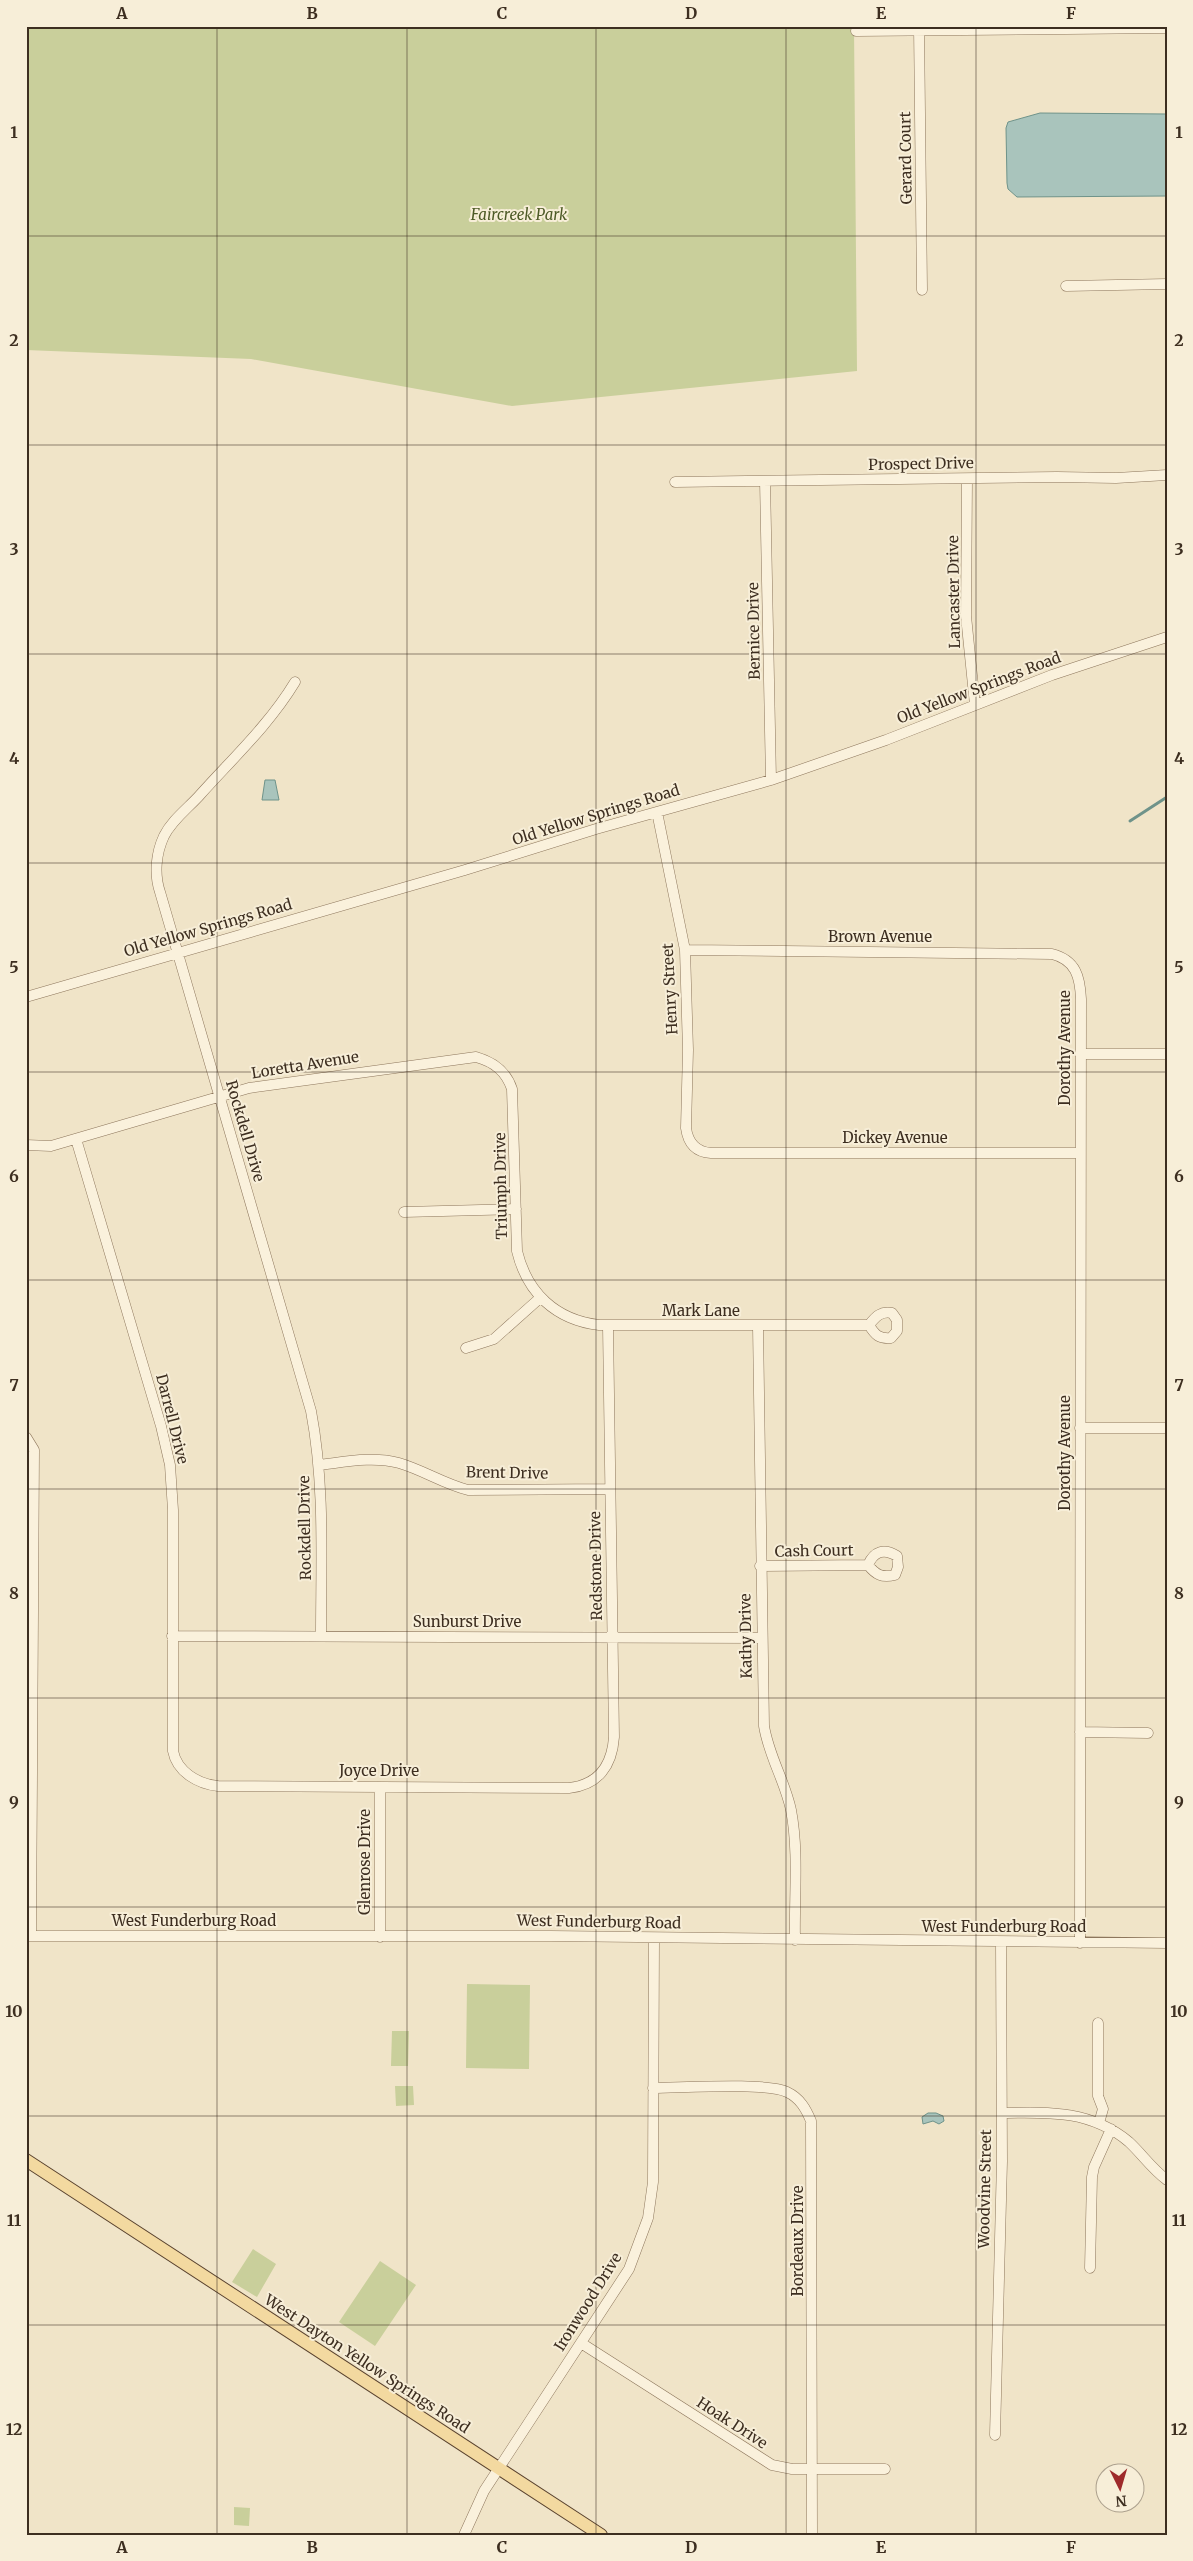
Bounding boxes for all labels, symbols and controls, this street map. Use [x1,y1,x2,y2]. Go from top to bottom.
text: A [115,3,128,23]
text: B [306,3,318,23]
text: C [497,3,507,23]
text: D [685,3,697,23]
text: E [876,3,887,23]
text: F [1066,3,1076,23]
street label: Gerard Court [895,111,916,205]
text: 1 [10,122,18,142]
text: 1 [1175,122,1183,142]
park label: Faircreek Park [470,205,568,224]
text: 2 [9,330,19,350]
text: 2 [1174,330,1184,350]
street label: Prospect Drive [868,453,974,474]
street label: Lancaster Drive [943,535,964,649]
text: 3 [9,539,19,559]
text: 3 [1174,539,1184,559]
street label: Bernice Drive [743,582,764,680]
street label: Old Yellow Springs Road [894,647,1063,728]
text: 4 [9,748,19,768]
text: 4 [1174,748,1184,768]
street label: Old Yellow Springs Road [510,780,682,849]
street label: Old Yellow Springs Road [122,894,294,961]
street label: Brown Avenue [828,927,932,946]
street label: Henry Street [658,943,681,1035]
text: 5 [9,957,19,977]
text: 5 [1174,957,1184,977]
street label: Dorothy Avenue [1055,990,1074,1106]
street label: Loretta Avenue [250,1047,360,1082]
street label: Rockdell Drive [222,1078,269,1184]
street label: Dickey Avenue [842,1128,948,1147]
street label: Triumph Drive [490,1132,511,1240]
text: 6 [9,1166,19,1186]
text: 6 [1174,1166,1184,1186]
street label: Mark Lane [662,1301,740,1320]
street label: Darrell Drive [152,1372,193,1466]
text: 7 [9,1375,19,1395]
text: 7 [1174,1375,1184,1395]
street label: Dorothy Avenue [1055,1395,1074,1511]
street label: Brent Drive [466,1462,548,1483]
street label: Rockdell Drive [294,1475,315,1581]
street label: Redstone Drive [585,1511,606,1621]
street label: Cash Court [774,1540,854,1561]
text: 8 [9,1583,19,1603]
text: 8 [1174,1583,1184,1603]
street label: Kathy Drive [735,1593,756,1679]
street label: Sunburst Drive [413,1612,521,1631]
street label: Joyce Drive [338,1761,419,1780]
text: 9 [9,1792,19,1812]
text: 9 [1174,1792,1184,1812]
street label: Glenrose Drive [355,1809,374,1915]
street label: West Funderburg Road [111,1911,276,1930]
street label: West Funderburg Road [516,1911,681,1932]
street label: West Funderburg Road [921,1917,1086,1936]
text: 10 [5,2001,23,2021]
text: 10 [1170,2001,1188,2021]
street label: Woodvine Street [974,2129,995,2250]
street label: Bordeaux Drive [788,2185,807,2297]
text: 11 [7,2210,22,2230]
text: 11 [1172,2210,1187,2230]
street label: Ironwood Drive [550,2249,626,2354]
street label: West Dayton Yellow Springs Road [260,2289,473,2437]
street label: Hoak Drive [693,2393,771,2453]
text: 12 [6,2419,22,2439]
text: 12 [1171,2419,1187,2439]
north arrow [1096,2464,1146,2514]
text: N [1115,2492,1127,2510]
text: A [115,2537,128,2557]
text: B [306,2537,318,2557]
text: C [497,2537,507,2557]
text: D [685,2537,697,2557]
text: E [876,2537,887,2557]
text: F [1066,2537,1076,2557]

